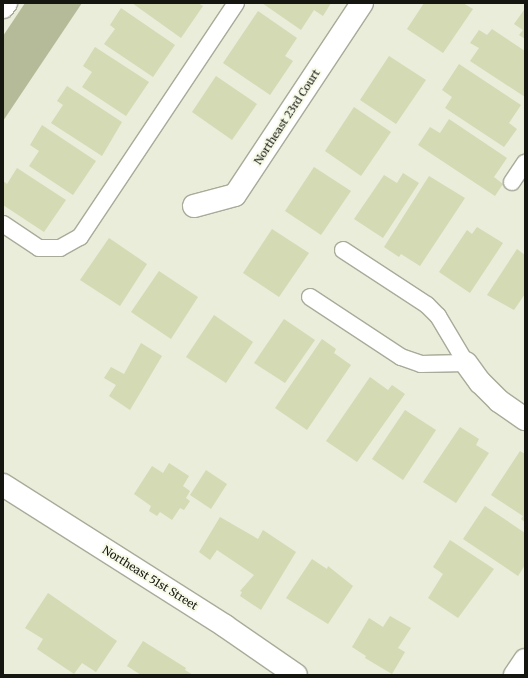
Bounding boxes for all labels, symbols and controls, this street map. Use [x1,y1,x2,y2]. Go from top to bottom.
street label: Northeast 23rd Court [251,67,323,167]
street label: Northeast 51st Street [100,543,200,613]

